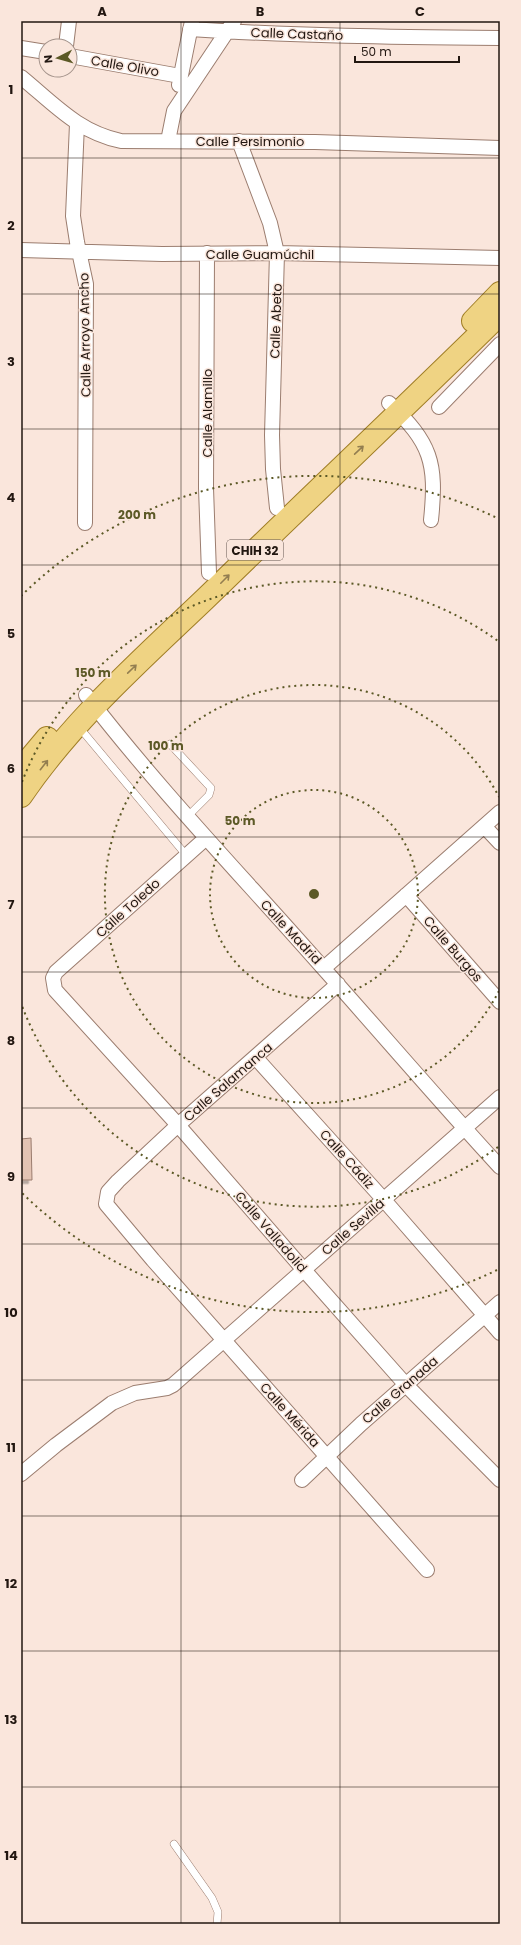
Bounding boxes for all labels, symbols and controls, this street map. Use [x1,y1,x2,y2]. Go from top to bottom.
text: A [97,2,107,21]
text: B [256,2,265,21]
text: C [415,2,425,21]
street label: Calle Castaño [250,23,344,45]
north arrow [38,38,78,78]
scale bar [355,38,459,64]
text: 50 m [361,43,392,60]
street label: Calle Olivo [89,51,161,81]
text: N [40,54,56,64]
text: 1 [9,80,13,99]
street label: Calle Persimonio [196,132,304,151]
text: 2 [7,216,15,235]
street label: Calle Guamúchil [206,245,314,264]
street label: Calle Arroyo Ancho [74,273,96,397]
street label: Calle Abeto [265,283,287,359]
text: 3 [7,352,15,371]
street label: Calle Alamillo [198,369,217,457]
one-way arrow [354,445,364,455]
text: 4 [7,488,16,507]
text: 200 m [118,506,156,523]
road number: CHIH 32 [227,540,283,560]
one-way arrow [220,574,230,584]
text: 5 [7,624,15,643]
text: 150 m [75,664,111,681]
one-way arrow [127,664,137,674]
text: 100 m [148,737,184,754]
text: 6 [7,759,15,778]
one-way arrow [40,759,48,770]
text: 50 m [225,812,256,829]
street label: Calle Toledo [92,874,164,942]
centre of rings [307,887,321,901]
text: 7 [8,895,15,914]
street label: Calle Madrid [256,895,326,969]
street label: Calle Burgos [419,912,487,986]
text: 8 [7,1031,15,1050]
street label: Calle Salamanca [179,1038,277,1126]
street label: Calle Cádiz [315,1125,379,1193]
text: 9 [7,1167,15,1186]
street label: Calle Valladolid [230,1187,312,1277]
street label: Calle Sevilla [317,1194,389,1260]
text: 10 [4,1303,18,1322]
street label: Calle Granada [358,1352,442,1428]
street label: Calle Mérida [256,1378,324,1452]
text: 11 [6,1438,16,1457]
text: 12 [5,1574,18,1593]
text: 13 [5,1710,18,1729]
text: 14 [4,1846,18,1865]

